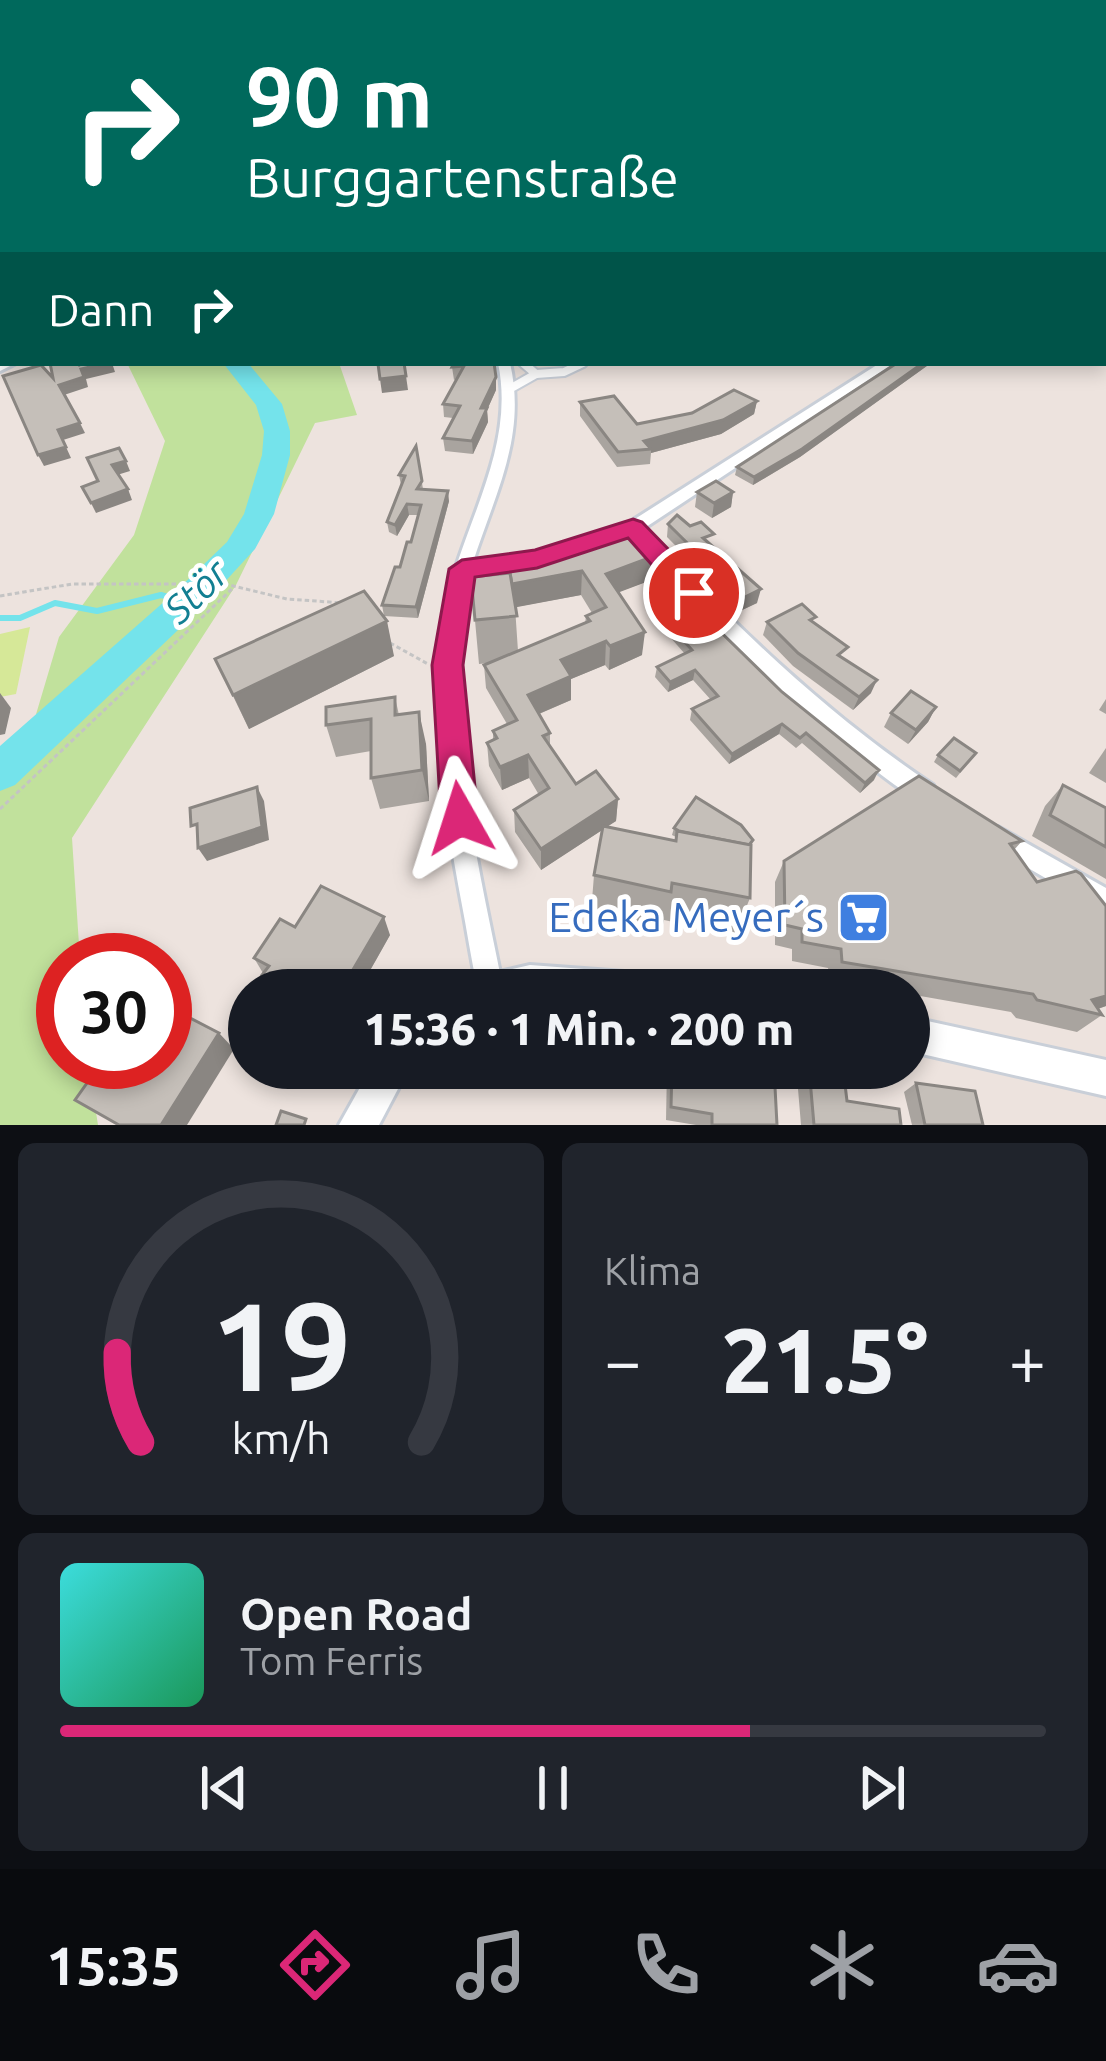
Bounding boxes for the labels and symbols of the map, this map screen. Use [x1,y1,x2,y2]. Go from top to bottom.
pin [643,542,745,644]
water label: Stör [155,550,237,631]
position arrow [397,755,523,881]
supermarket icon: Edeka Meyer´s [835,889,891,945]
place label: Edeka Meyer´s [548,893,824,940]
speed limit sign: 30 [36,933,192,1089]

